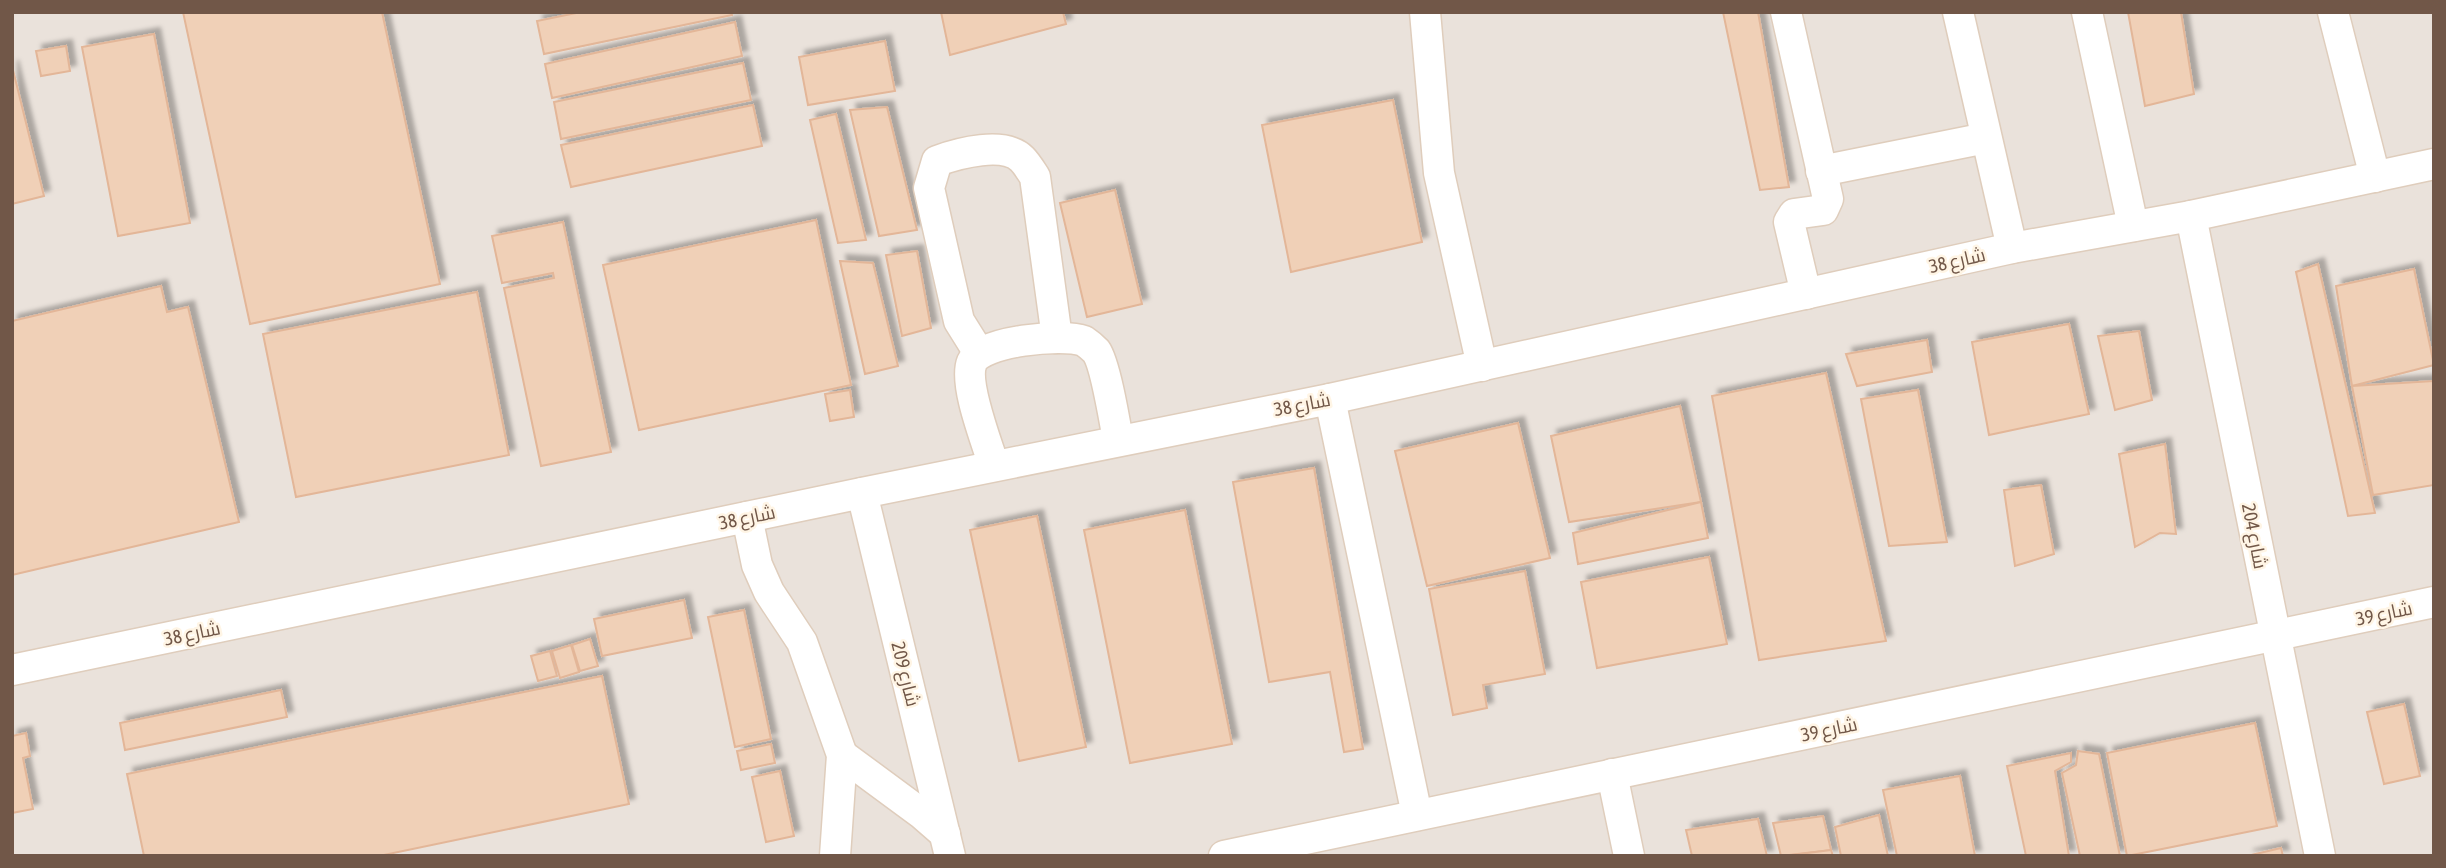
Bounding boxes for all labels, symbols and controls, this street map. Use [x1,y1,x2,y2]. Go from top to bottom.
street label: شارع 38 [1927,243,1988,280]
street label: شارع 38 [1272,388,1333,423]
street label: شارع 38 [717,500,778,537]
street label: شارع 204 [2235,501,2272,571]
street label: شارع 39 [2354,596,2415,633]
street label: شارع 38 [162,616,223,653]
street label: شارع 209 [884,639,925,710]
street label: شارع 39 [1799,712,1860,749]

